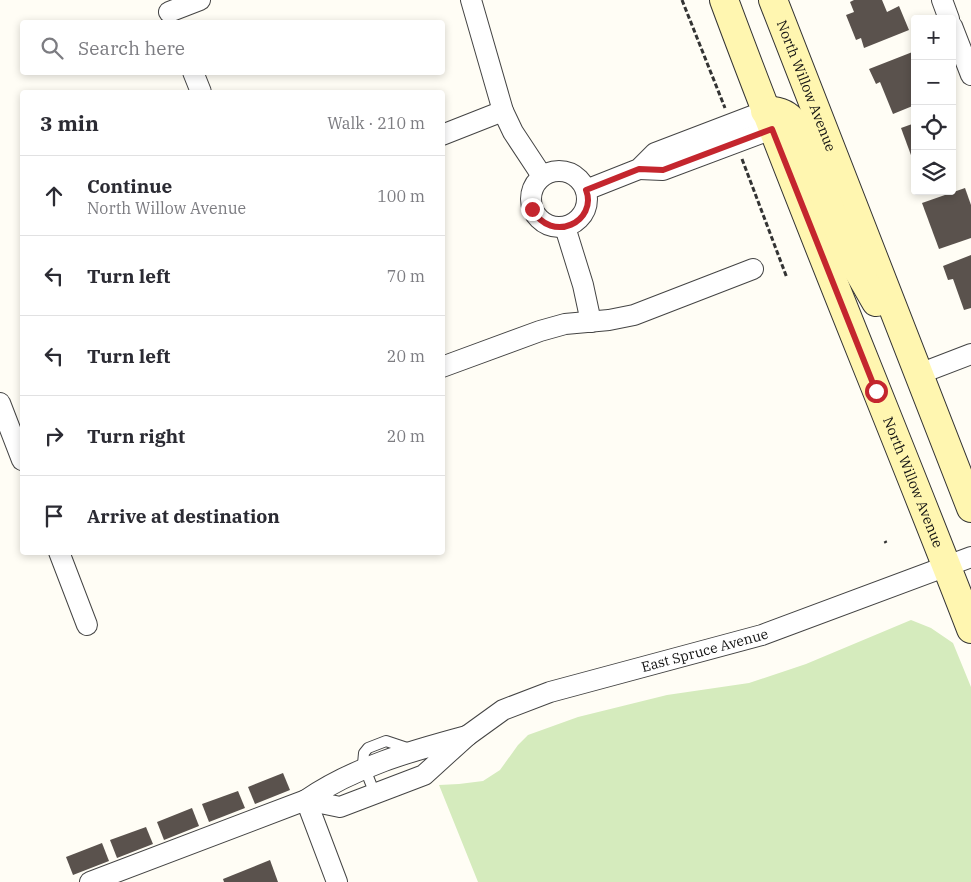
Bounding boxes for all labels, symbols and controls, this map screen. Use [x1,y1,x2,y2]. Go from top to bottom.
map controls [911,15,956,195]
button: + [911,15,956,60]
street label: North Willow Avenue [773,17,840,154]
search box [20,20,445,75]
icon: search [38,34,66,62]
text: Search here [78,36,185,60]
button: − [911,60,956,105]
button: locate [911,105,956,150]
text: 3 min [40,109,99,137]
text: Walk · 210 m [327,113,425,133]
button: layers [911,150,956,195]
text: Continue [87,174,172,198]
icon: ahead [40,182,68,210]
text: 100 m [377,186,425,206]
text: North Willow Avenue [87,198,246,218]
route end [521,198,544,221]
icon: left [40,262,68,290]
text: Turn left [87,264,170,288]
text: 70 m [387,266,425,286]
icon: left [40,342,68,370]
text: Turn left [87,344,170,368]
text: 20 m [387,346,425,366]
route start [865,380,888,403]
street label: North Willow Avenue [879,414,947,550]
icon: right [40,422,68,450]
text: Turn right [87,424,185,448]
text: 20 m [387,426,425,446]
icon: arrive [40,502,68,530]
text: Arrive at destination [87,504,280,528]
street label: East Spruce Avenue [639,624,771,676]

